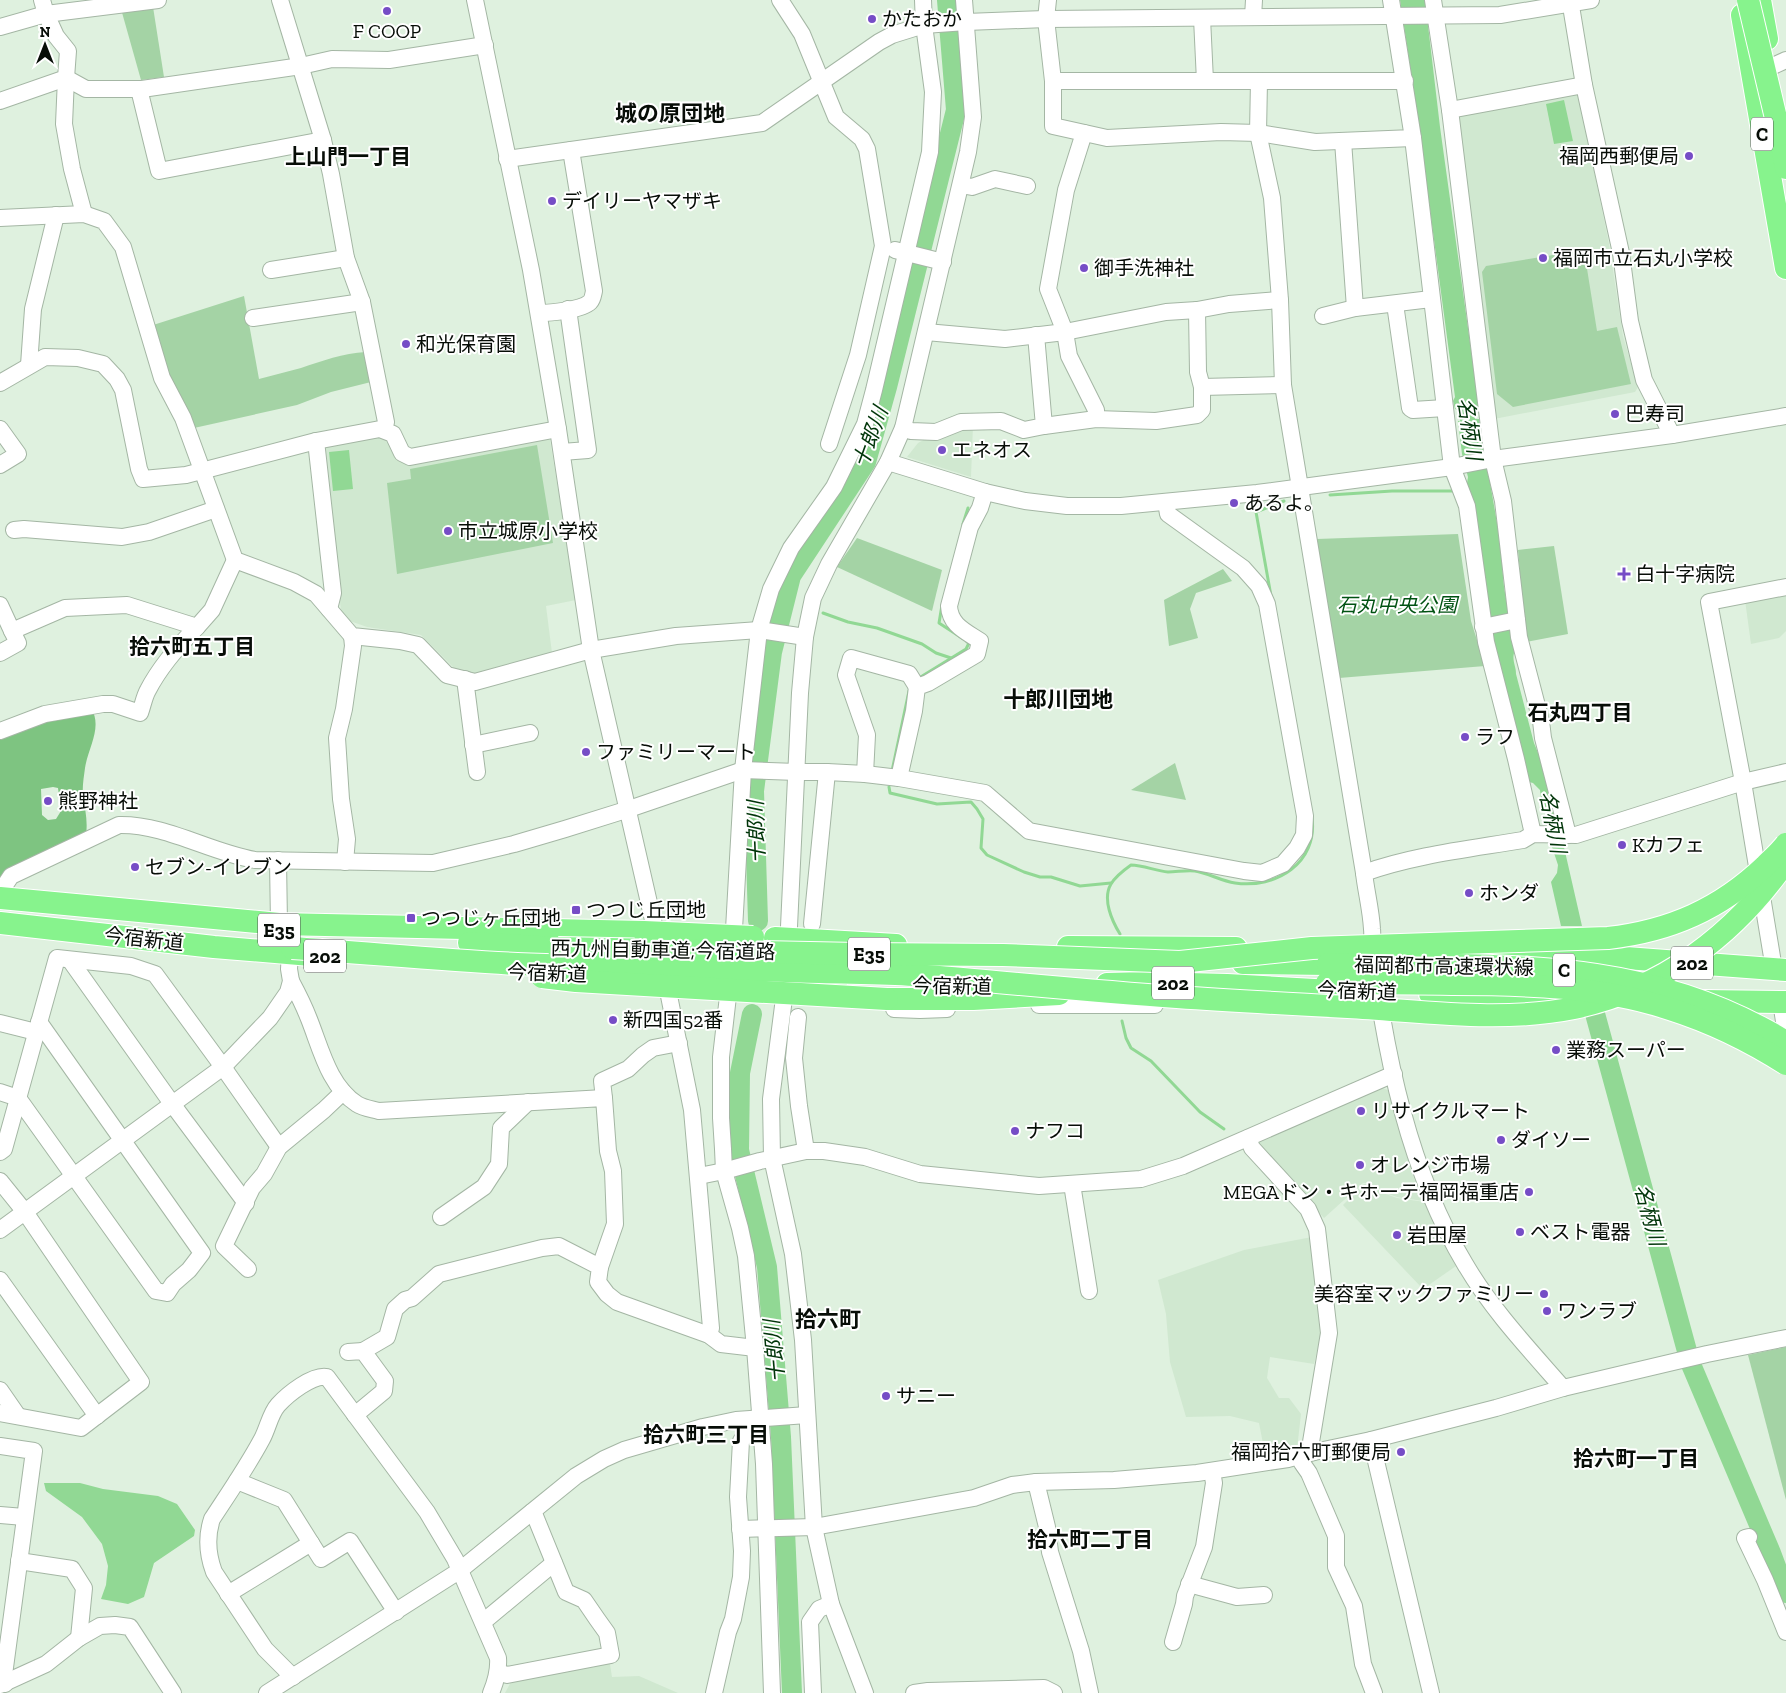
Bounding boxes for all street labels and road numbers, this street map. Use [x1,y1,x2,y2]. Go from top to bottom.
road number: C [1751,118,1773,150]
road number: E35 [258,914,300,946]
street label: 今宿新道 [103,923,185,955]
street label: 西九州自動車道;今宿道路 [550,936,776,964]
road number: E35 [848,938,890,971]
road number: 202 [304,939,346,972]
road number: 202 [1671,946,1713,980]
street label: 福岡都市高速環状線 [1354,952,1534,980]
road number: C [1553,954,1575,986]
street label: 今宿新道 [507,960,587,986]
road number: 202 [1152,966,1194,1000]
street label: 今宿新道 [912,973,992,999]
street label: 今宿新道 [1317,978,1397,1004]

